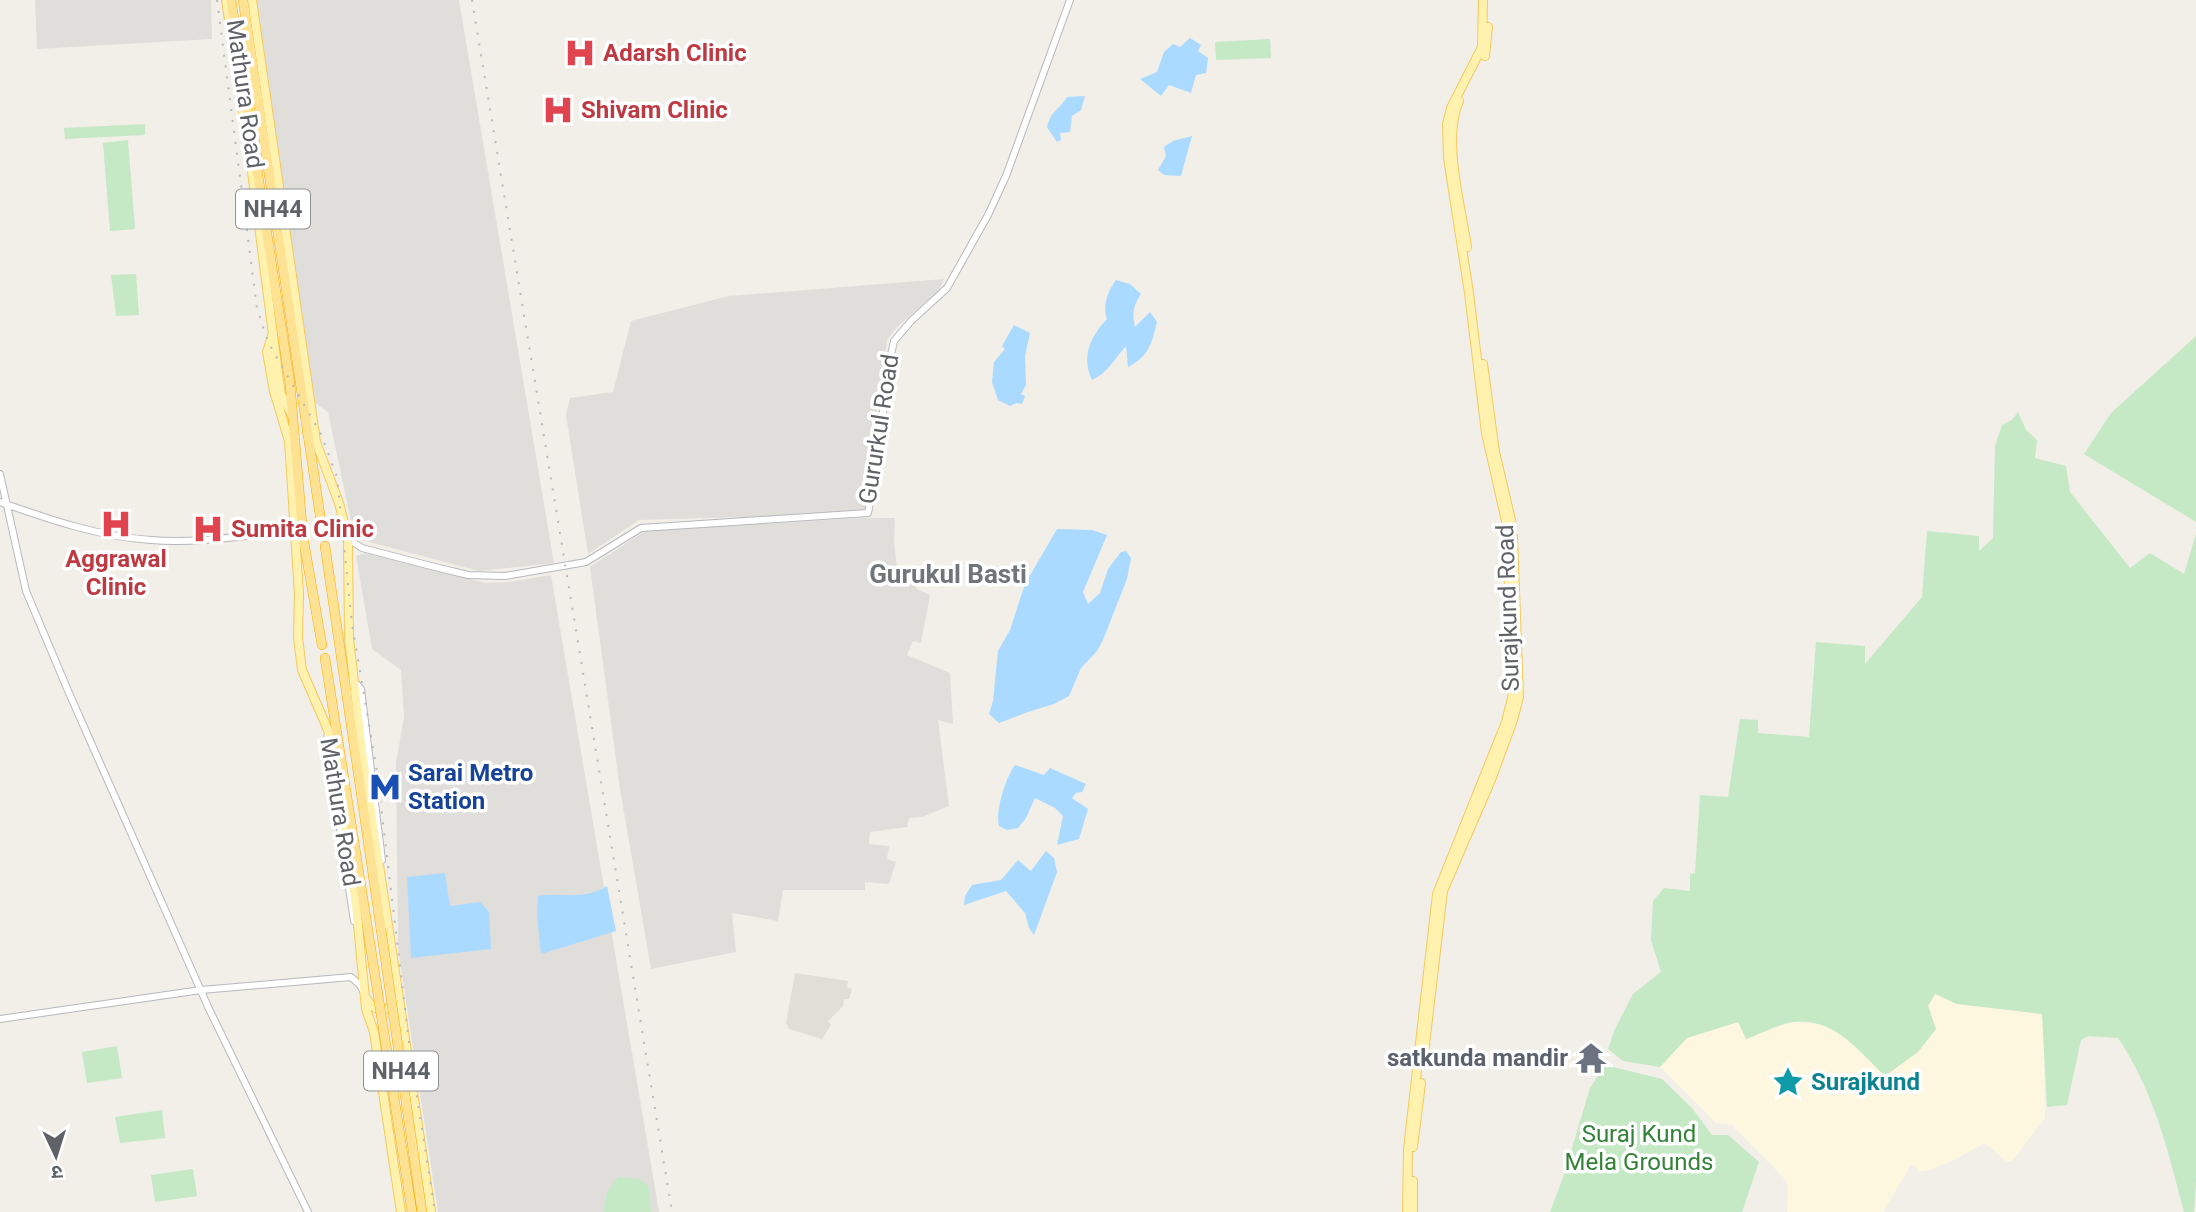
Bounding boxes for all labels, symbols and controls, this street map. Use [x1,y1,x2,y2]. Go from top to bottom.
street label: Mathura Road [221,18,269,170]
hospital icon: Adarsh Clinic [563,36,597,70]
place label: Adarsh Clinic [603,39,747,67]
hospital icon: Shivam Clinic [541,93,575,127]
place label: Shivam Clinic [581,96,728,124]
road number: NH44 [236,190,310,229]
street label: Gururkul Road [853,352,905,506]
hospital icon: Aggrawal Clinic [99,507,133,541]
hospital icon: Sumita Clinic [191,512,225,546]
place label: Sumita Clinic [231,515,374,543]
street label: Surajkund Road [1491,524,1525,692]
place label: Aggrawal Clinic [65,545,167,601]
district label: Gurukul Basti [869,559,1027,589]
street label: Mathura Road [314,736,366,888]
place label: Sarai Metro Station [408,759,533,815]
metro station icon: Sarai Metro Station [368,770,402,804]
temple icon: satkunda mandir [1574,1041,1608,1075]
place label: satkunda mandir [1387,1044,1568,1072]
road number: NH44 [364,1052,438,1090]
place icon: Surajkund [1771,1065,1805,1099]
place label: Surajkund [1811,1068,1920,1096]
park label: Suraj Kund Mela Grounds [1565,1120,1713,1176]
north arrow [21,1121,91,1191]
text: उ [50,1161,64,1184]

